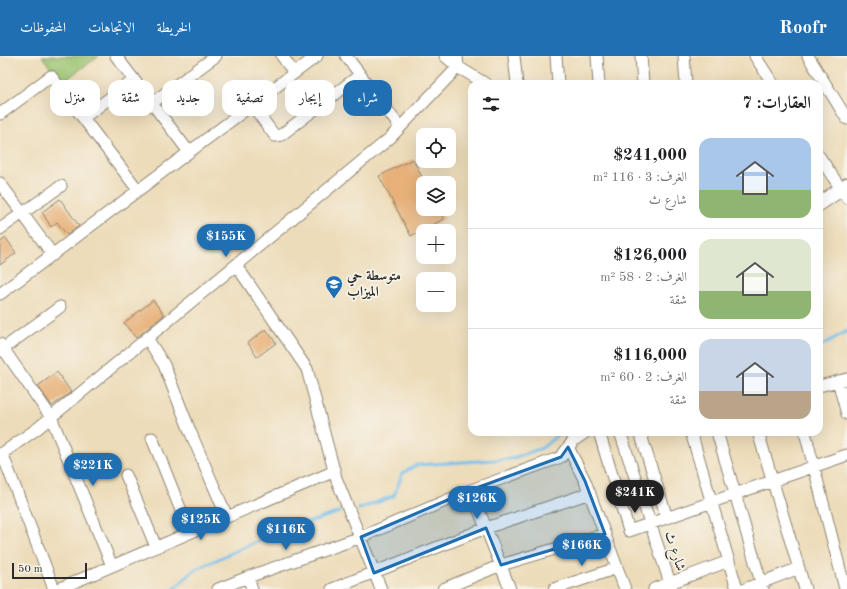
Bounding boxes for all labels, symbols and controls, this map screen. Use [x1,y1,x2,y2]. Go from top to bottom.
text: Roofr [779,19,827,38]
text: المحفوظات [20,21,66,35]
text: الاتجاهات [88,21,135,35]
text: الخريطة [157,21,191,35]
chip: منزل [50,80,100,116]
chip: شقة [108,80,154,116]
chip: جديد [162,80,214,116]
chip: تصفية [222,80,277,116]
chip: إيجار [285,80,335,116]
chip: شراء [343,80,392,116]
icon: filters [480,93,502,115]
text: العقارات: 7 [742,95,811,112]
map controls [416,128,456,312]
button: locate [416,128,456,168]
text: $241,000 [613,147,687,164]
icon: home [731,154,779,202]
text: الغرف: 3 · 116 m² [593,171,687,184]
button: layers [416,176,456,216]
text: شارع ث [649,194,687,207]
pin: $155K [198,224,254,258]
button: + [416,224,456,264]
text: $155K [206,230,246,243]
text: $126,000 [613,247,687,264]
icon: home [731,255,779,303]
place label: متوسطة حي الميزاب [346,269,401,300]
text: الغرف: 2 · 58 m² [600,271,687,284]
button: − [416,272,456,312]
school or university icon: متوسطة حي الميزاب [324,274,344,299]
text: شقة [670,294,687,307]
text: $116,000 [613,347,687,364]
icon: home [731,355,779,403]
text: الغرف: 2 · 60 m² [600,371,687,384]
text: شقة [670,394,687,407]
pin: $221K [65,453,121,487]
text: $221K [73,459,113,472]
pin: $241K [607,480,663,514]
pin: $126K [449,486,505,520]
text: $241K [615,486,655,499]
text: $126K [457,492,497,505]
pin: $125K [173,507,229,541]
text: $125K [181,513,221,526]
pin: $116K [258,517,314,551]
text: $116K [266,523,306,536]
street label: شارع ث [658,529,688,574]
pin: $166K [554,533,610,567]
text: $166K [562,539,602,552]
scale bar [12,561,87,580]
text: 50 m [18,564,43,575]

